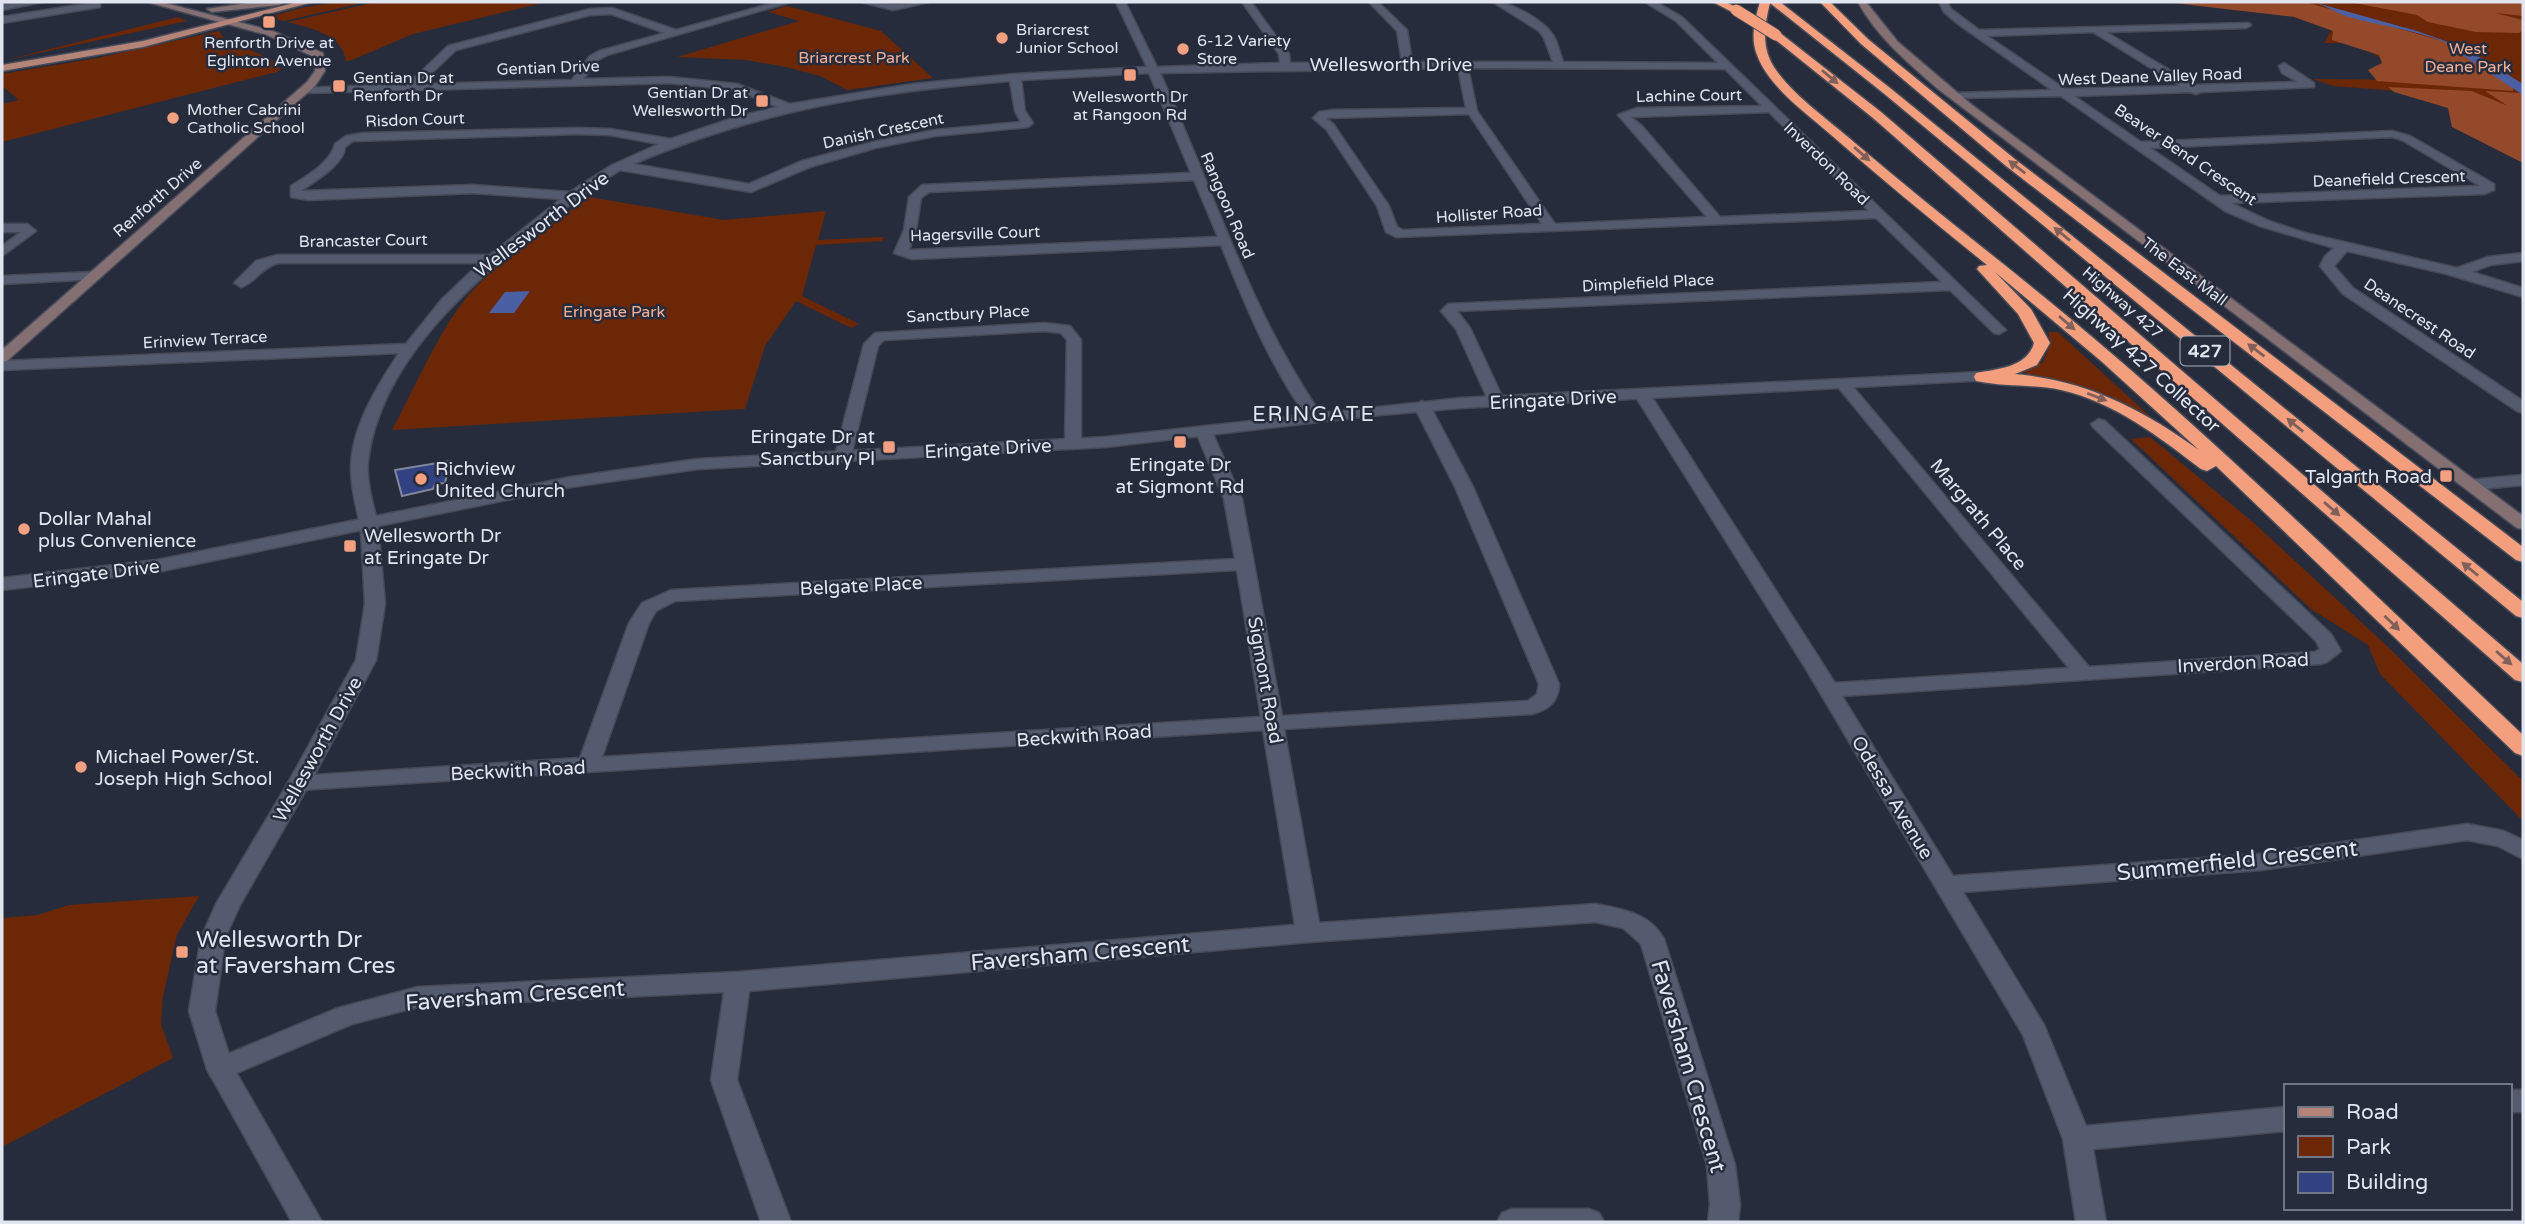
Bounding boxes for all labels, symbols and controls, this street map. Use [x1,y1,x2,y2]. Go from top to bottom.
marker: Renforth Drive at Eglinton Avenue [261,14,277,30]
place label: Briarcrest Junior School [1016,20,1119,58]
marker: Briarcrest Junior School [994,30,1010,46]
place label: 6-12 Variety Store [1197,31,1291,69]
place label: Renforth Drive at Eglinton Avenue [204,33,334,71]
park label: West Deane Park [2425,39,2512,77]
marker: 6-12 Variety Store [1175,41,1191,57]
park label: Briarcrest Park [798,48,910,68]
street label: Wellesworth Drive [1310,54,1472,76]
street label: Gentian Drive [496,56,600,80]
street label: West Deane Valley Road [2058,64,2242,90]
marker: Wellesworth Dr at Rangoon Rd [1122,67,1138,83]
place label: Gentian Dr at Renforth Dr [353,68,454,106]
one-way arrow [1821,69,1839,84]
marker: Gentian Dr at Renforth Dr [331,78,347,94]
place label: Gentian Dr at Wellesworth Dr [632,83,749,121]
street label: Lachine Court [1636,85,1742,107]
place label: Wellesworth Dr at Rangoon Rd [1072,87,1189,125]
marker: Gentian Dr at Wellesworth Dr [754,93,770,109]
place label: Mother Cabrini Catholic School [187,100,305,138]
street label: Beaver Bend Crescent [2110,100,2260,210]
street label: Risdon Court [365,108,465,132]
street label: Danish Crescent [821,108,945,154]
marker: Mother Cabrini Catholic School [165,110,181,126]
street label: Inverdon Road [1779,118,1873,210]
one-way arrow [1853,146,1871,162]
street label: Rangoon Road [1196,149,1259,262]
street label: Renforth Drive [109,154,206,242]
one-way arrow [2008,159,2026,174]
street label: Deanefield Crescent [2312,166,2466,192]
street label: Wellesworth Drive [470,167,613,283]
street label: Hollister Road [1435,200,1543,228]
street label: Hagersville Court [910,222,1040,246]
one-way arrow [2053,227,2070,242]
street label: Brancaster Court [298,230,428,252]
street label: The East Mall [2138,233,2231,310]
street label: Highway 427 [2078,262,2167,343]
street label: Dimplefield Place [1581,270,1715,296]
street label: Deanecrest Road [2360,274,2479,364]
street label: Highway 427 Collector [2058,284,2225,438]
street label: Sanctbury Place [906,301,1030,327]
park label: Eringate Park [563,302,665,322]
one-way arrow [2058,315,2075,330]
street label: Erinview Terrace [142,327,268,353]
road number: 427 [2180,337,2230,366]
one-way arrow [2247,343,2265,358]
street label: Eringate Drive [1489,386,1617,414]
one-way arrow [2087,392,2108,403]
district label: ERINGATE [1252,402,1376,427]
one-way arrow [2286,418,2303,433]
place label: Eringate Dr at Sanctbury Pl [750,426,875,470]
marker: Eringate Dr at Sigmont Rd [1172,434,1188,450]
street label: Eringate Drive [924,435,1052,463]
marker: Eringate Dr at Sanctbury Pl [881,439,897,455]
place label: Eringate Dr at Sigmont Rd [1116,454,1244,498]
street label: Margrath Place [1925,455,2031,575]
place label: Richview United Church [435,458,565,502]
place label: Talgarth Road [2305,466,2432,488]
marker: Talgarth Road [2438,468,2454,484]
marker: Richview United Church [413,471,429,487]
one-way arrow [2323,500,2340,516]
place label: Dollar Mahal plus Convenience [38,508,196,552]
marker: Dollar Mahal plus Convenience [16,521,32,537]
place label: Wellesworth Dr at Eringate Dr [364,525,502,569]
marker: Wellesworth Dr at Eringate Dr [342,538,358,554]
street label: Eringate Drive [31,555,161,593]
one-way arrow [2462,562,2479,577]
street label: Belgate Place [799,572,923,600]
one-way arrow [2383,614,2400,631]
street label: Sigmont Road [1243,615,1287,745]
street label: Inverdon Road [2177,649,2310,677]
one-way arrow [2495,650,2512,665]
street label: Wellesworth Drive [269,673,367,826]
street label: Beckwith Road [1016,720,1152,752]
street label: Odessa Avenue [1847,732,1938,863]
place label: Michael Power/St. Joseph High School [95,746,272,790]
street label: Beckwith Road [450,756,586,786]
marker: Michael Power/St. Joseph High School [73,759,89,775]
street label: Summerfield Crescent [2115,834,2359,888]
place label: Wellesworth Dr at Faversham Cres [196,926,396,980]
street label: Faversham Crescent [969,930,1191,978]
marker: Wellesworth Dr at Faversham Cres [174,944,190,960]
street label: Faversham Crescent [1644,957,1732,1176]
street label: Faversham Crescent [404,974,626,1018]
legend [2284,1084,2511,1210]
text: Road [2346,1100,2399,1125]
text: Park [2346,1135,2391,1160]
text: Building [2346,1170,2428,1195]

